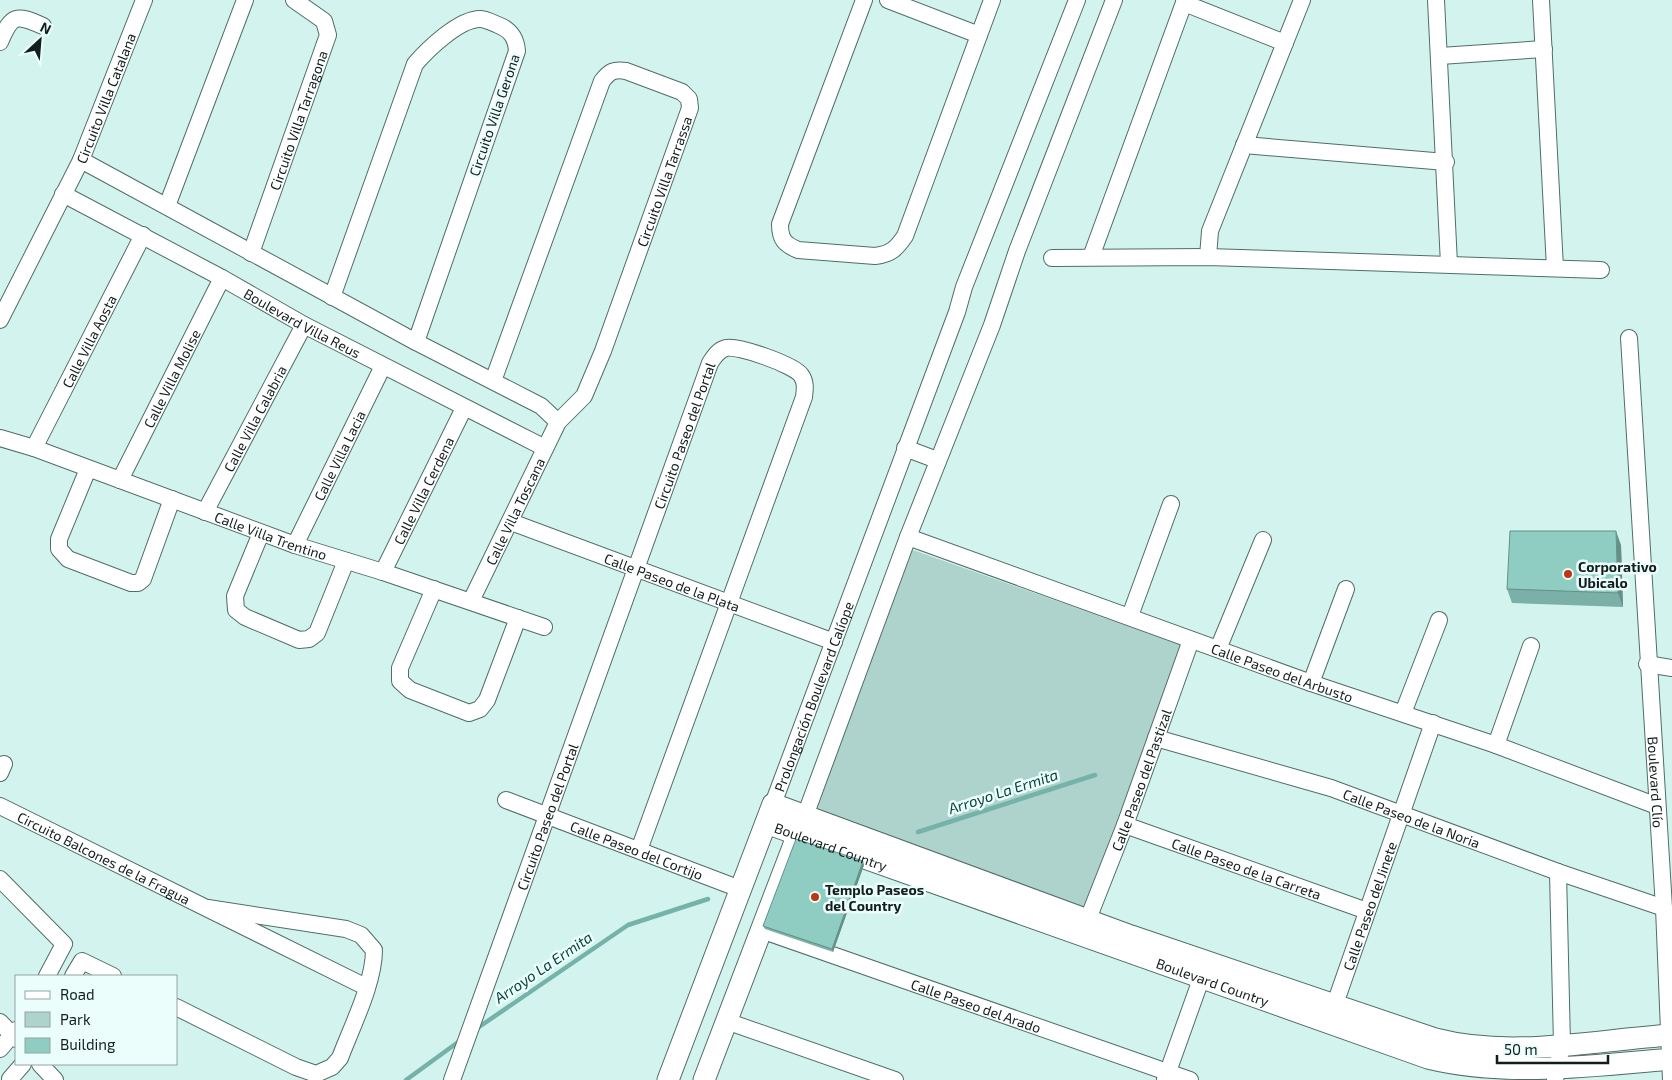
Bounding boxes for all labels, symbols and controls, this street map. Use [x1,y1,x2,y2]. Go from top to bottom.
north arrow [15,15,65,65]
text: N [38,18,54,38]
street label: Circuito Villa Catalana [72,30,139,166]
street label: Circuito Villa Tarragona [265,48,330,192]
street label: Circuito Villa Gerona [465,52,523,178]
street label: Circuito Villa Tarrassa [633,114,695,249]
street label: Boulevard Villa Reus [241,284,364,361]
street label: Calle Villa Aosta [58,292,119,390]
street label: Calle Villa Molise [139,326,203,430]
street label: Circuito Paseo del Portal [650,359,718,511]
street label: Calle Villa Calabria [220,362,290,474]
street label: Calle Villa Lacia [310,407,368,503]
street label: Calle Villa Cerdena [390,434,457,547]
street label: Calle Villa Toscana [481,455,548,567]
street label: Calle Villa Trentino [212,507,329,563]
street label: Calle Paseo de la Plata [602,549,742,615]
place label: Corporativo Ubicalo [1578,558,1657,591]
marker: Corporativo Ubicalo [1562,568,1574,580]
street label: Prolongación Boulevard Calíope [770,599,857,794]
street label: Calle Paseo del Arbusto [1209,639,1355,705]
street label: Calle Paseo del Pastizal [1107,706,1175,853]
street label: Boulevard Clío [1645,736,1668,828]
street label: Circuito Paseo del Portal [513,740,581,892]
water label: Arroyo La Ermita [945,765,1060,818]
street label: Calle Paseo de la Noria [1341,785,1482,851]
street label: Circuito Balcones de la Fragua [15,808,193,907]
street label: Calle Paseo del Cortijo [568,817,706,883]
street label: Boulevard Country [772,818,890,874]
street label: Calle Paseo de la Carreta [1170,834,1323,903]
street label: Calle Paseo del Jinete [1339,839,1400,972]
place label: Templo Paseos del Country [825,881,924,914]
marker: Templo Paseos del Country [809,891,821,903]
water label: Arroyo La Ermita [490,928,596,1008]
street label: Boulevard Country [1154,954,1272,1010]
legend [15,975,178,1065]
street label: Calle Paseo del Arado [909,975,1043,1036]
text: Road [60,985,95,1003]
text: Park [60,1010,91,1028]
scale bar [1497,1032,1608,1064]
text: Building [60,1035,116,1053]
text: 50 m [1504,1040,1538,1058]

